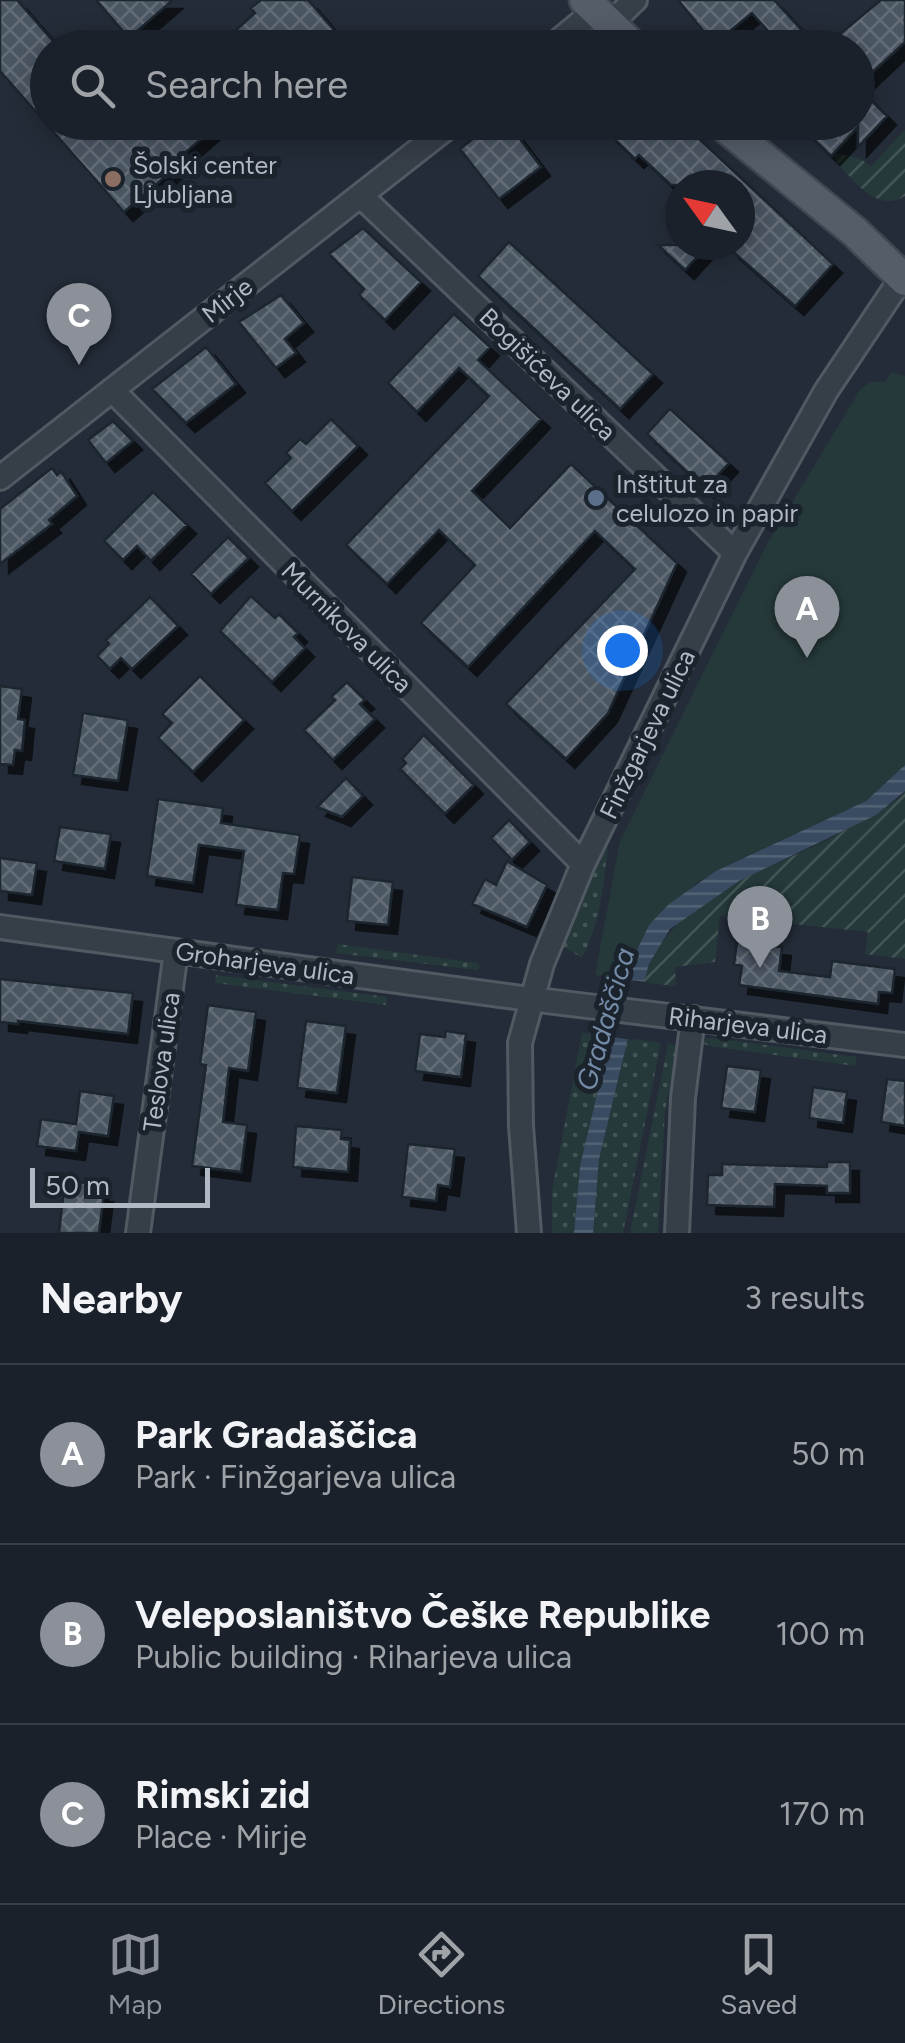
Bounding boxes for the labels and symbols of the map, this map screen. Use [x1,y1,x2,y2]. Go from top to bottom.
place label: Šolski center Ljubljana [133,150,277,209]
marker: Šolski center Ljubljana [102,168,124,190]
north arrow [665,170,755,260]
street label: Mirje [196,271,258,329]
pin: C [46,282,112,365]
street label: Bogišićeva ulica [474,301,622,447]
place label: Inštitut za celulozo in papir [616,469,799,528]
marker: Inštitut za celulozo in papir [585,487,607,509]
street label: Murnikova ulica [275,555,419,699]
pin: A [774,576,840,658]
your location [597,625,648,676]
street label: Finžgarjeva ulica [593,644,701,824]
pin: B [728,886,792,968]
street label: Groharjeva ulica [174,936,356,990]
water label: Gradaščica [568,944,642,1094]
street label: Teslova ulica [136,990,186,1134]
street label: Riharjeva ulica [667,1000,829,1050]
scale bar [30,1163,210,1208]

